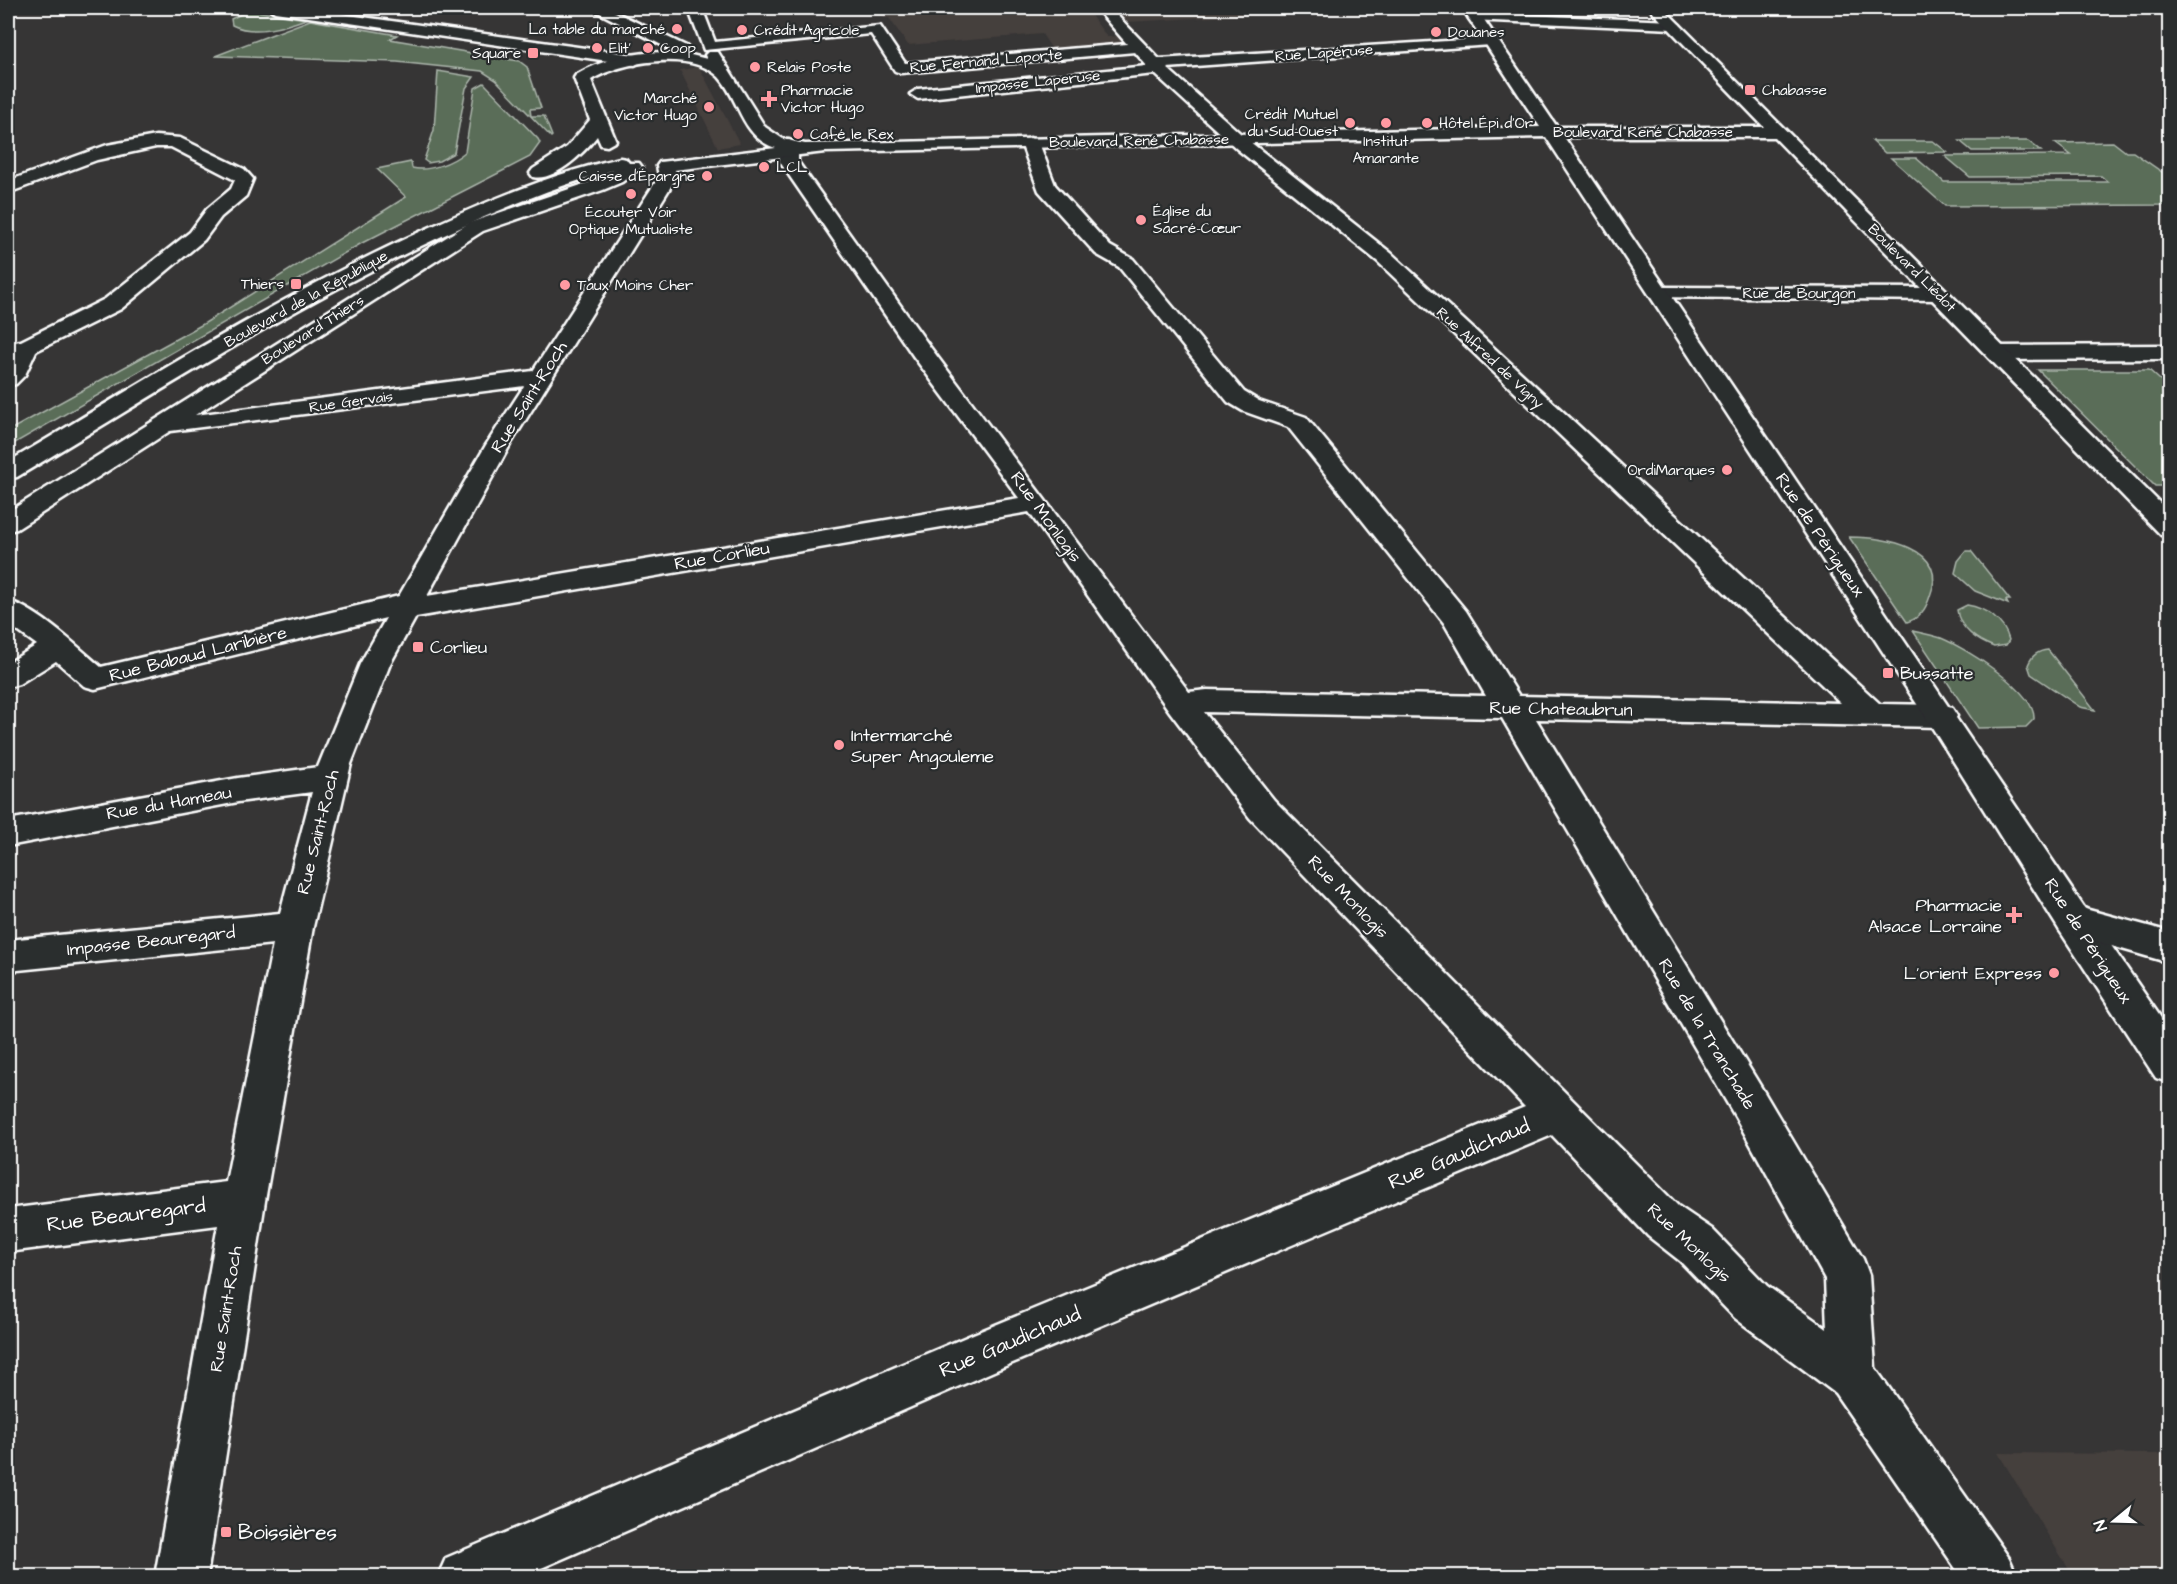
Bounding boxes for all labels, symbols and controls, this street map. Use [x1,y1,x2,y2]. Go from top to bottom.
place label: La table du marché [528,19,665,40]
place label: Crédit Agricole [754,20,859,42]
marker: La table du marché [670,22,684,36]
place label: Douanes [1448,22,1505,43]
marker: Crédit Agricole [735,23,749,37]
marker: Douanes [1429,25,1443,39]
place label: Elit' [609,38,631,59]
place label: Coop [660,38,696,59]
street label: Rue Lapéruse [1274,39,1374,67]
marker: Elit' [590,41,604,55]
marker: Coop [641,41,655,55]
place label: Square [472,43,521,64]
street label: Rue Fernand Laporte [909,44,1063,78]
marker: Square [526,46,540,60]
place label: Relais Poste [767,57,851,78]
marker: Relais Poste [748,60,762,74]
street label: Impasse Laperuse [975,65,1101,99]
place label: Pharmacie Victor Hugo [781,80,864,119]
place label: Chabasse [1762,80,1827,101]
marker: Chabasse [1743,83,1757,97]
place label: Marché Victor Hugo [614,88,698,127]
marker: Pharmacie Victor Hugo [762,92,776,106]
marker: Marché Victor Hugo [702,100,716,114]
place label: Crédit Mutuel du Sud-Ouest [1245,104,1338,142]
place label: Hôtel Épi d'Or [1439,113,1533,134]
marker: Crédit Mutuel du Sud-Ouest [1343,116,1357,130]
marker: Institut Amarante [1379,116,1393,130]
marker: Hôtel Épi d'Or [1420,116,1434,130]
street label: Boulevard René Chabasse [1553,122,1733,143]
place label: Café le Rex [810,124,895,145]
marker: Café le Rex [791,127,805,141]
street label: Boulevard René Chabasse [1049,129,1229,153]
place label: Institut Amarante [1353,131,1419,169]
place label: LCL [776,157,808,178]
marker: LCL [757,160,771,174]
place label: Caisse d'Épargne [579,166,695,188]
marker: Caisse d'Épargne [700,169,714,183]
marker: Écouter Voir Optique Mutualiste [624,187,638,201]
place label: Église du Sacré-Cœur [1153,201,1241,239]
place label: Écouter Voir Optique Mutualiste [569,202,693,240]
marker: Église du Sacré-Cœur [1134,213,1148,227]
street label: Boulevard Liédot [1863,219,1961,317]
street label: Boulevard de la République [221,245,391,353]
place label: Thiers [241,274,284,295]
place label: Taux Moins Cher [577,275,693,296]
marker: Thiers [289,277,303,291]
marker: Taux Moins Cher [558,278,572,292]
street label: Rue de Bourgon [1743,283,1856,305]
street label: Boulevard Thiers [258,290,369,370]
street label: Rue Alfred de Vigny [1431,302,1548,414]
street label: Rue Saint-Roch [485,336,573,458]
street label: Rue Gervais [308,386,395,418]
place label: OrdiMarques [1627,460,1715,481]
marker: OrdiMarques [1720,463,1734,477]
street label: Rue Monlogis [1004,466,1088,568]
street label: Rue de Périgueux [1768,468,1871,603]
street label: Rue Corlieu [672,535,772,577]
street label: Rue Babaud Laribière [107,620,290,688]
place label: Corlieu [430,635,487,660]
marker: Corlieu [411,640,425,654]
place label: Bussatte [1900,661,1974,686]
marker: Bussatte [1881,666,1895,680]
street label: Rue Chateaubrun [1489,695,1633,723]
place label: Intermarché Super Angouleme [851,723,994,770]
marker: Intermarché Super Angouleme [832,738,846,752]
street label: Rue Saint-Roch [290,767,346,897]
street label: Rue du Hameau [104,780,234,826]
street label: Rue Monlogis [1301,850,1394,945]
street label: Rue de Périgueux [2037,873,2138,1009]
place label: Pharmacie Alsace Lorraine [1868,893,2002,939]
marker: Pharmacie Alsace Lorraine [2007,908,2021,922]
street label: Impasse Beauregard [66,920,236,963]
street label: Rue de la Tranchade [1652,954,1762,1114]
place label: L'orient Express [1904,961,2042,986]
marker: L'orient Express [2047,966,2061,980]
street label: Rue Gaudichaud [1384,1111,1534,1197]
street label: Rue Beauregard [45,1191,208,1241]
street label: Rue Monlogis [1641,1197,1737,1289]
street label: Rue Saint-Roch [204,1244,248,1374]
street label: Rue Gaudichaud [935,1299,1085,1385]
north arrow [2084,1491,2144,1551]
text: N [2089,1517,2113,1534]
place label: Boissières [238,1518,337,1547]
marker: Boissières [219,1525,233,1539]

